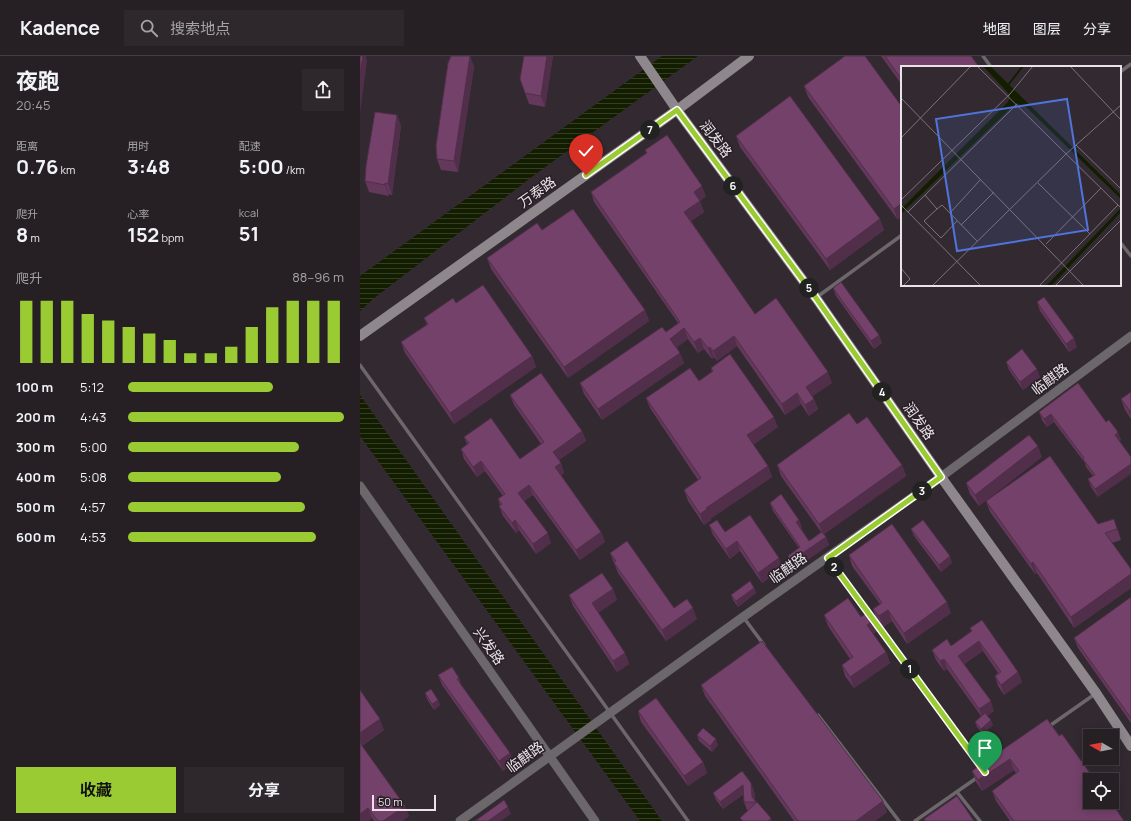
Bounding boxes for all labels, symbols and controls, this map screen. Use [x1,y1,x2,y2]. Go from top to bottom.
search box [124,10,404,46]
text: Kadence [20,15,100,41]
icon: search [138,17,160,39]
text: 搜索地点 [170,18,230,39]
text: 地图 [983,19,1011,38]
text: 图层 [1033,19,1061,38]
text: 分享 [1083,19,1111,38]
text: 夜跑 [16,66,60,96]
inset map [901,66,1121,286]
button: share [302,69,344,111]
text: 20:45 [16,96,50,114]
street label: 润发路 [696,116,737,161]
pin: 7 [640,120,660,140]
text: 7 [647,122,653,137]
pin [569,134,603,175]
text: 距离 [16,138,38,153]
text: 用时 [127,138,149,153]
text: 配速 [239,138,261,153]
icon: check [575,140,597,162]
text: 0.76 [16,153,58,180]
text: 3:48 [127,153,170,180]
text: 5:00 [239,153,284,180]
text: km [58,162,75,177]
text: /km [284,162,305,177]
street label: 万泰路 [514,172,559,211]
pin: 6 [723,176,743,196]
text: 6 [730,178,736,193]
text: kcal [239,205,259,220]
text: 爬升 [16,206,38,221]
text: 心率 [127,206,149,221]
text: 51 [239,220,259,247]
text: 8 [16,221,28,248]
text: 152 [127,221,159,248]
text: m [28,230,40,245]
text: bpm [159,230,184,245]
text: 88–96 m [292,268,344,286]
text: 爬升 [16,269,42,287]
pin: 5 [799,278,819,298]
text: 5 [806,280,812,295]
street label: 临麒路 [1027,358,1072,399]
text: 100 m [16,378,53,396]
text: 5:12 [80,378,104,396]
pin: 4 [872,382,892,402]
text: 4 [879,384,885,399]
street label: 润发路 [900,398,939,443]
text: 200 m [16,408,55,426]
text: 4:43 [80,408,106,426]
text: 300 m [16,438,55,456]
text: 5:00 [80,438,107,456]
text: 400 m [16,468,55,486]
text: 5:08 [80,468,107,486]
pin: 3 [912,481,932,501]
text: 3 [919,483,925,498]
text: 500 m [16,498,55,516]
text: 4:57 [80,498,106,516]
text: 600 m [16,528,55,546]
text: 4:53 [80,528,106,546]
street label: 临麒路 [765,548,810,587]
pin: 2 [824,557,844,577]
text: 2 [831,559,837,574]
street label: 兴发路 [470,623,509,668]
pin: 1 [900,659,920,679]
text: 1 [908,661,912,676]
north arrow [1083,729,1119,765]
map controls [1083,729,1119,809]
pin [968,731,1002,772]
street label: 临麒路 [502,737,547,777]
icon: arrive [974,737,996,759]
button: 收藏 [16,767,176,813]
button: 分享 [184,767,344,813]
button: locate [1083,773,1119,809]
scale bar [372,793,436,812]
text: 50 m [378,794,403,809]

